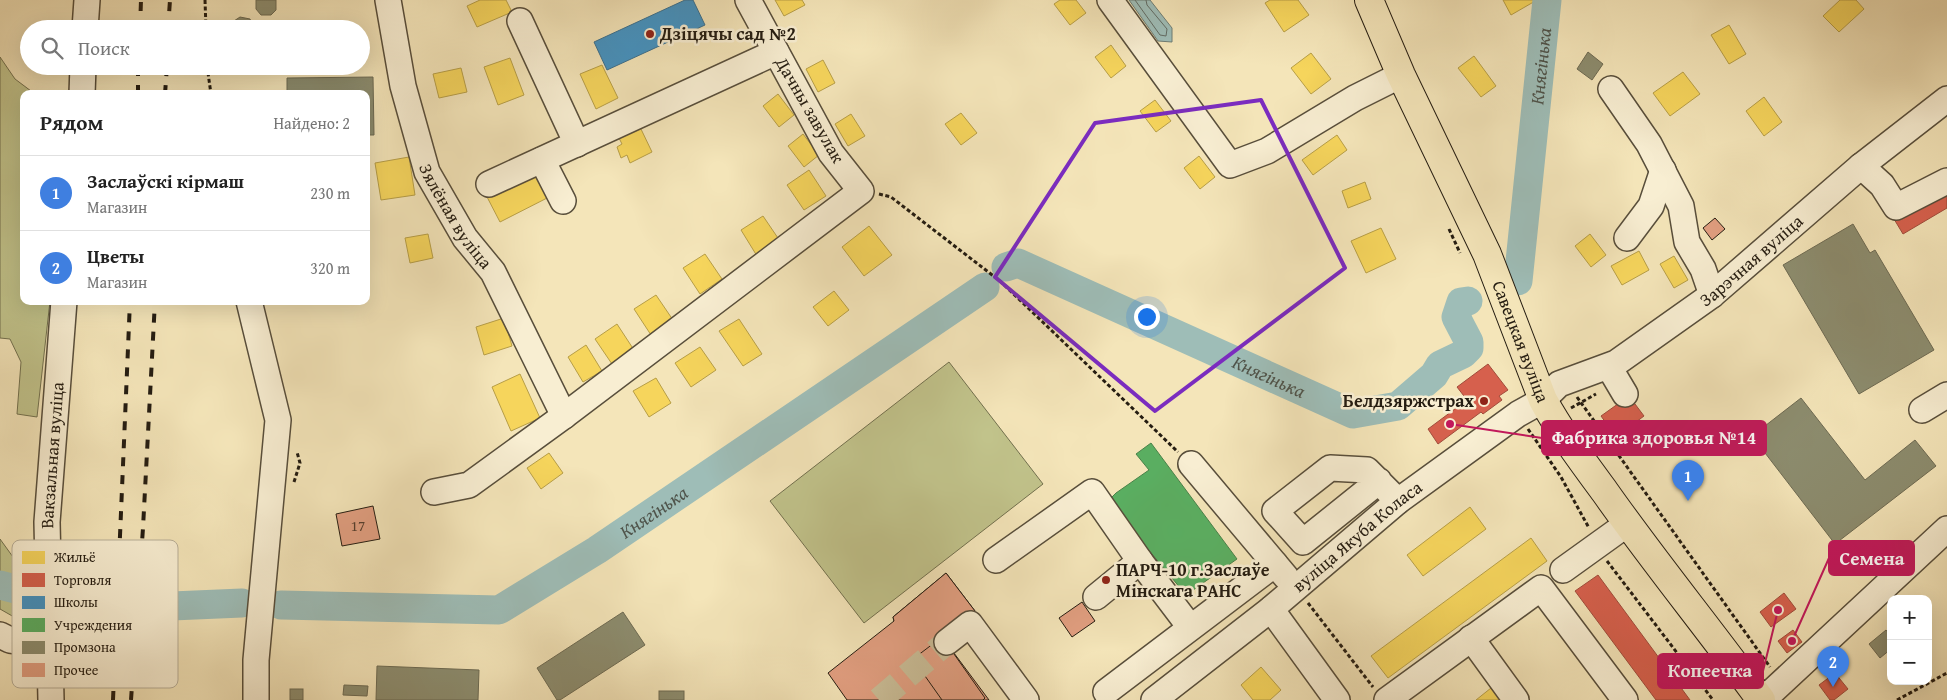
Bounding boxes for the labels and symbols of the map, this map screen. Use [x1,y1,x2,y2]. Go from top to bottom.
place label: Дзіцячы сад №2 [659,20,796,47]
water label: Княгінька [1522,26,1558,106]
marker: Дзіцячы сад №2 [644,28,656,40]
street label: Дачны завулак [769,51,852,168]
street label: Зялёная вуліца [412,161,499,275]
street label: Зарэчная вуліца [1694,208,1809,313]
street label: Савецкая вуліца [1485,277,1557,407]
your location [1134,304,1160,330]
water label: Княгінька [1228,348,1310,405]
street label: Вакзальная вуліца [33,381,71,529]
place label: Белдзяржстрах [1343,387,1475,414]
marker: Белдзяржстрах [1478,395,1490,407]
callout: Фабрика здоровья №14 [1542,421,1766,455]
text: Фабрика здоровья №14 [1552,423,1757,451]
pin: 1 [1672,460,1704,501]
street label: вуліца Якуба Коласа [1286,474,1428,598]
water label: Княгінька [613,478,693,545]
house number: 17 [351,515,365,536]
legend [12,540,178,688]
callout: Семена [1829,541,1914,575]
text: Семена [1839,544,1905,572]
text: Жильё [53,547,96,567]
place label: ПАРЧ-10 г.Заслаўе Мінскага РАНС [1116,556,1270,604]
text: Торговля [54,570,111,590]
marker: ПАРЧ-10 г.Заслаўе Мінскага РАНС [1100,574,1112,586]
text: Школы [54,592,98,612]
text: Учреждения [54,615,132,635]
text: Промзона [54,637,116,657]
pin: 2 [1817,646,1849,687]
callout: Копеечка [1658,654,1763,688]
text: Копеечка [1668,656,1753,684]
text: Прочее [54,660,99,680]

